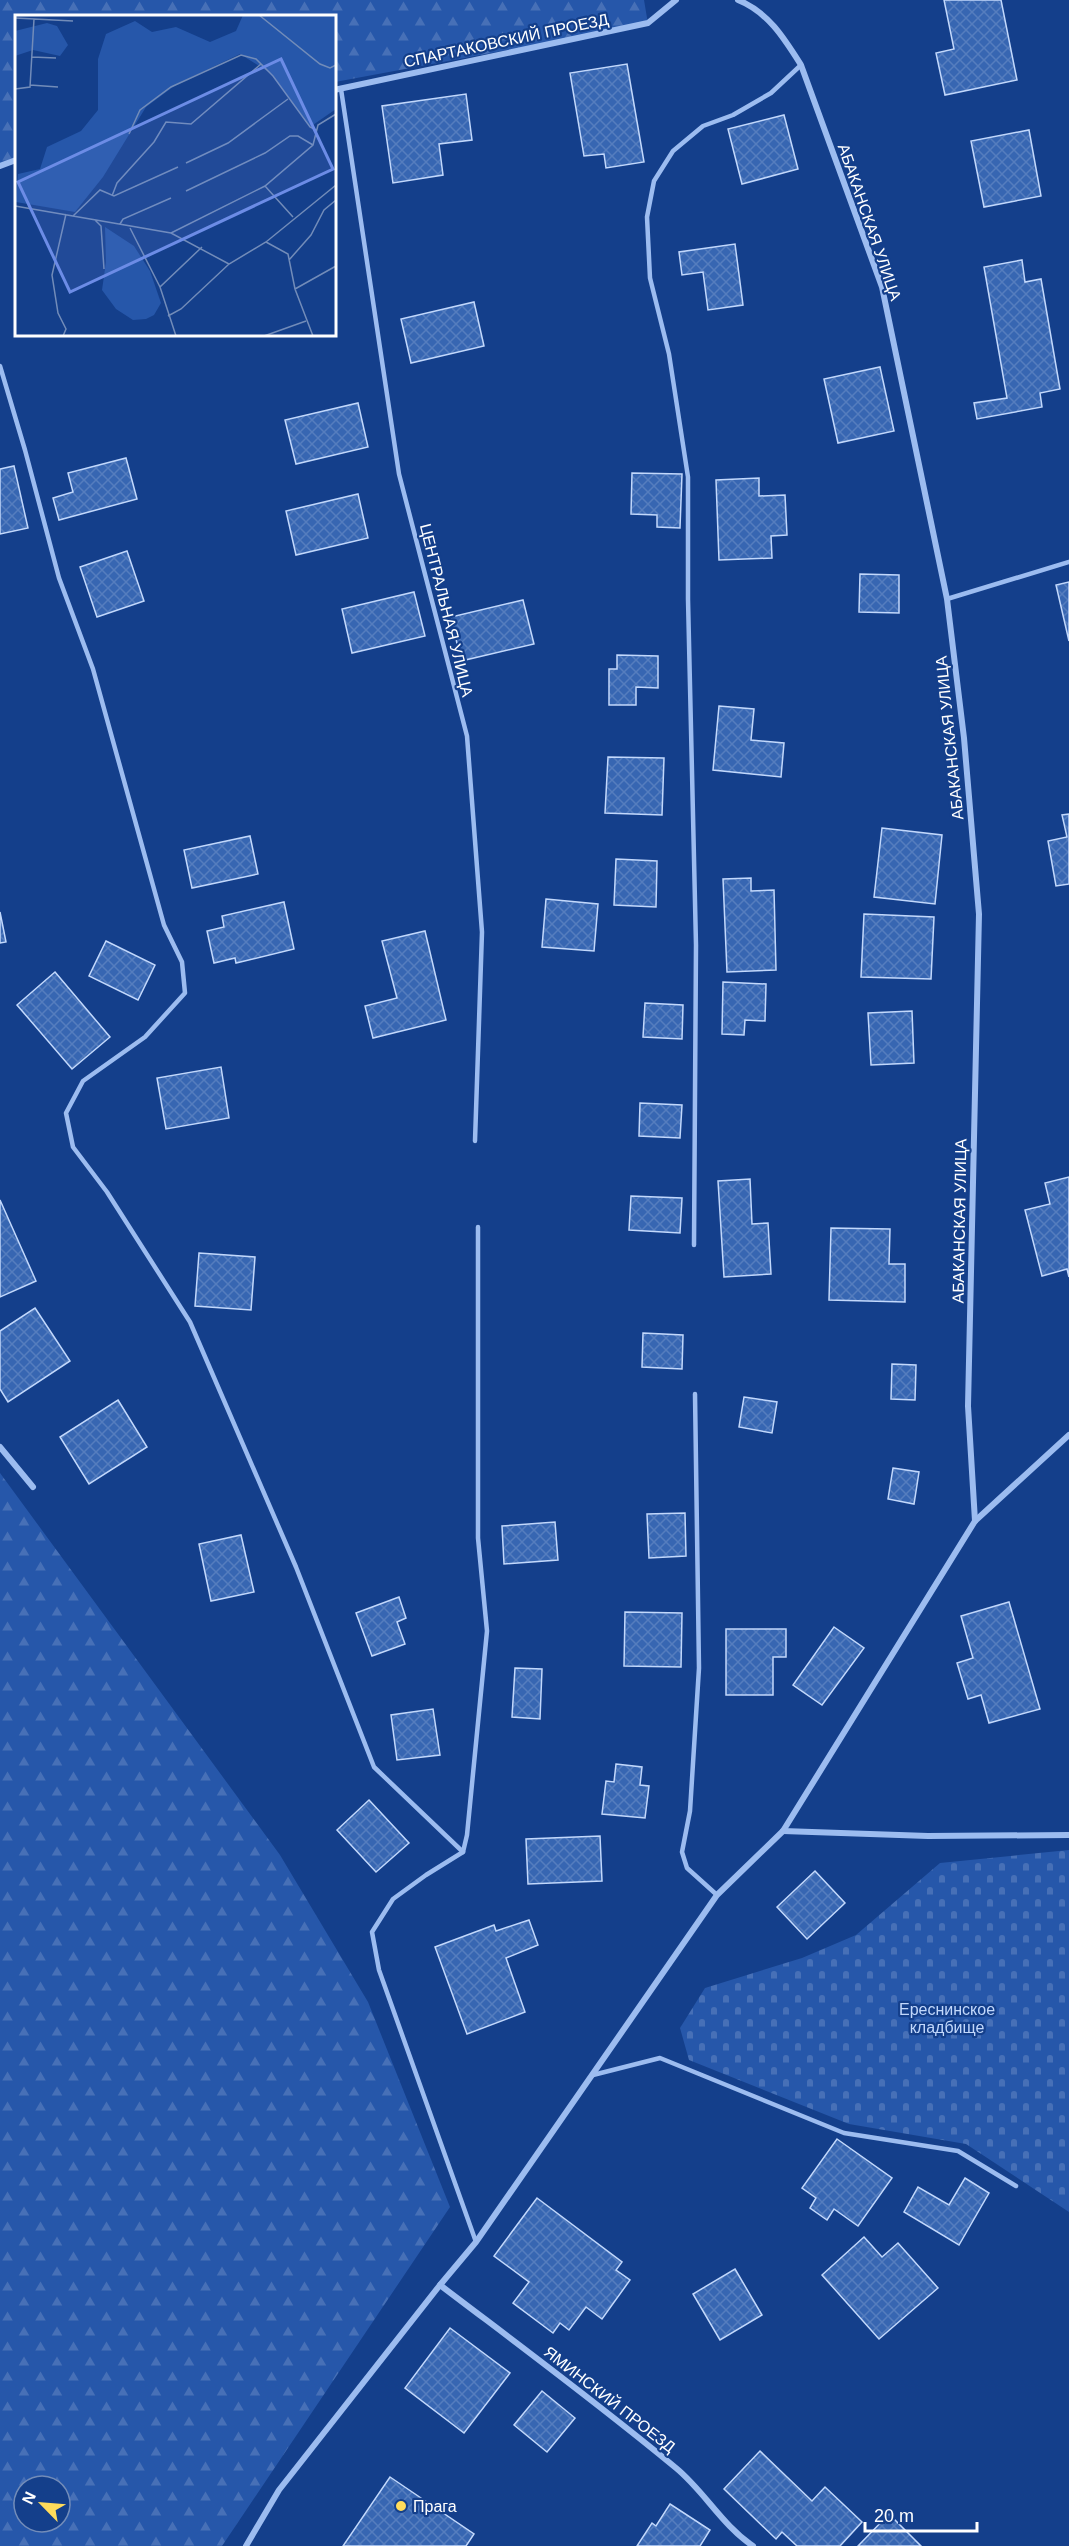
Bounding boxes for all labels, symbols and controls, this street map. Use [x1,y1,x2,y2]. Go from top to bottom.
street label: СПАРТАКОВСКИЙ ПРОЕЗД [402,9,610,71]
inset map [15,15,336,336]
street label: АБАКАНСКАЯ УЛИЦА [835,142,904,303]
street label: ЦЕНТРАЛЬНАЯ УЛИЦА [417,522,476,699]
street label: АБАКАНСКАЯ УЛИЦА [932,655,967,821]
street label: АБАКАНСКАЯ УЛИЦА [950,1138,969,1304]
park label: Ереснинское кладбище [899,2001,995,2036]
street label: ЯМИНСКИЙ ПРОЕЗД [541,2342,679,2456]
north arrow [12,2474,72,2534]
text: N [19,2489,39,2507]
scale bar [865,2495,978,2533]
place label: Прага [413,2498,457,2515]
marker: Прага [394,2499,408,2513]
text: 20 m [874,2506,914,2526]

